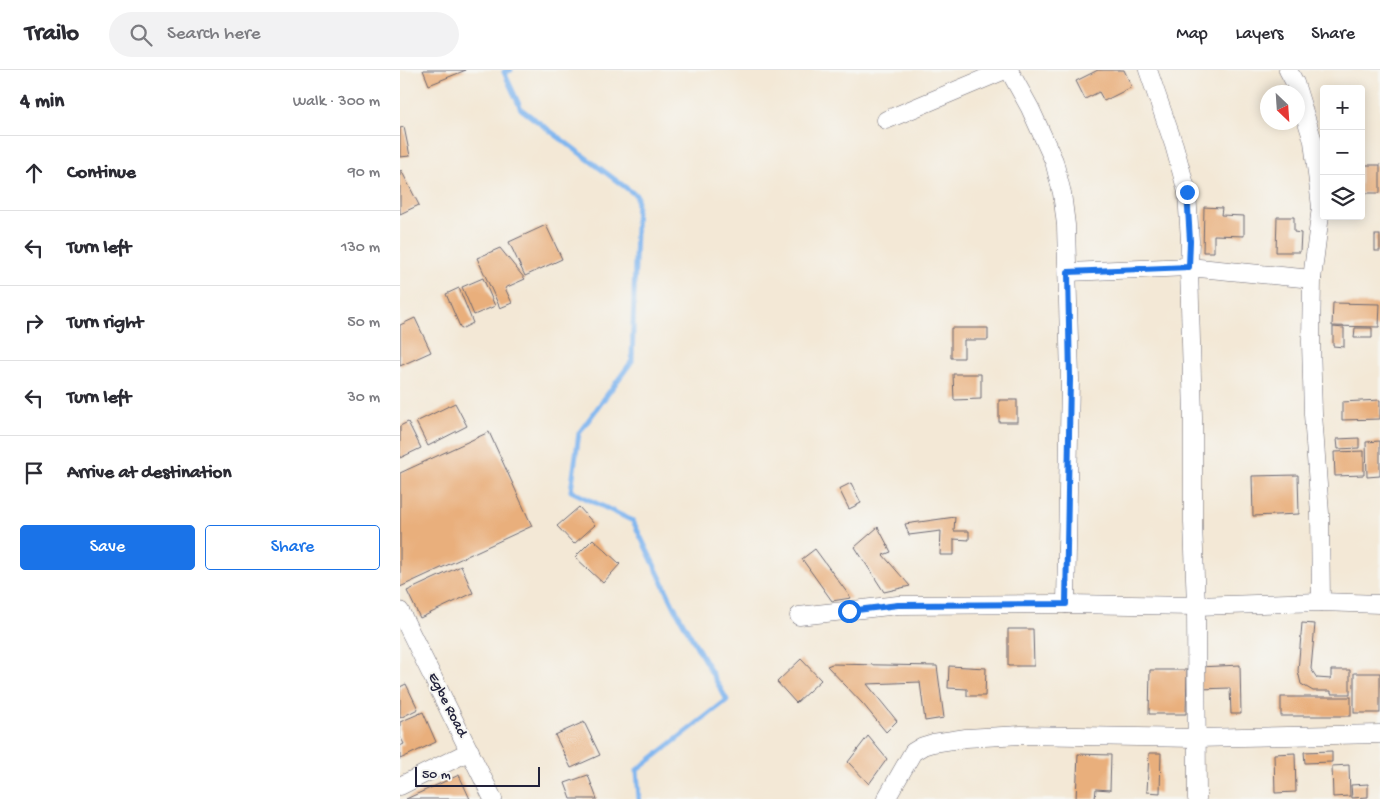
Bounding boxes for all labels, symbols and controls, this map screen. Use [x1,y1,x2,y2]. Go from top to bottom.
search box [109,12,459,57]
text: Trailo [25,20,79,49]
icon: search [127,21,155,49]
text: Search here [167,23,261,46]
text: Map [1176,24,1208,45]
text: Layers [1236,24,1283,45]
text: Share [1311,24,1355,45]
north arrow [1260,85,1305,130]
map controls [1320,85,1365,220]
button: + [1320,85,1365,130]
text: 4 min [20,90,64,115]
text: Walk · 300 m [293,93,380,112]
button: − [1320,130,1365,175]
icon: ahead [20,159,48,187]
text: Continue [67,162,136,185]
text: 90 m [348,164,380,183]
button: layers [1320,175,1365,220]
route end [1176,181,1199,204]
icon: left [20,234,48,262]
text: Turn left [67,237,131,260]
text: 130 m [341,239,380,258]
icon: right [20,309,48,337]
text: Turn right [67,312,143,335]
text: 50 m [347,314,380,333]
icon: left [20,384,48,412]
text: Turn left [67,387,131,410]
text: 30 m [347,389,380,408]
icon: arrive [20,459,48,487]
text: Arrive at destination [67,462,231,485]
button: Save [20,525,195,570]
button: Share [205,525,380,570]
route start [838,600,861,623]
street label: Egbe Road [423,670,471,741]
scale bar [415,764,540,787]
text: 50 m [422,767,451,784]

